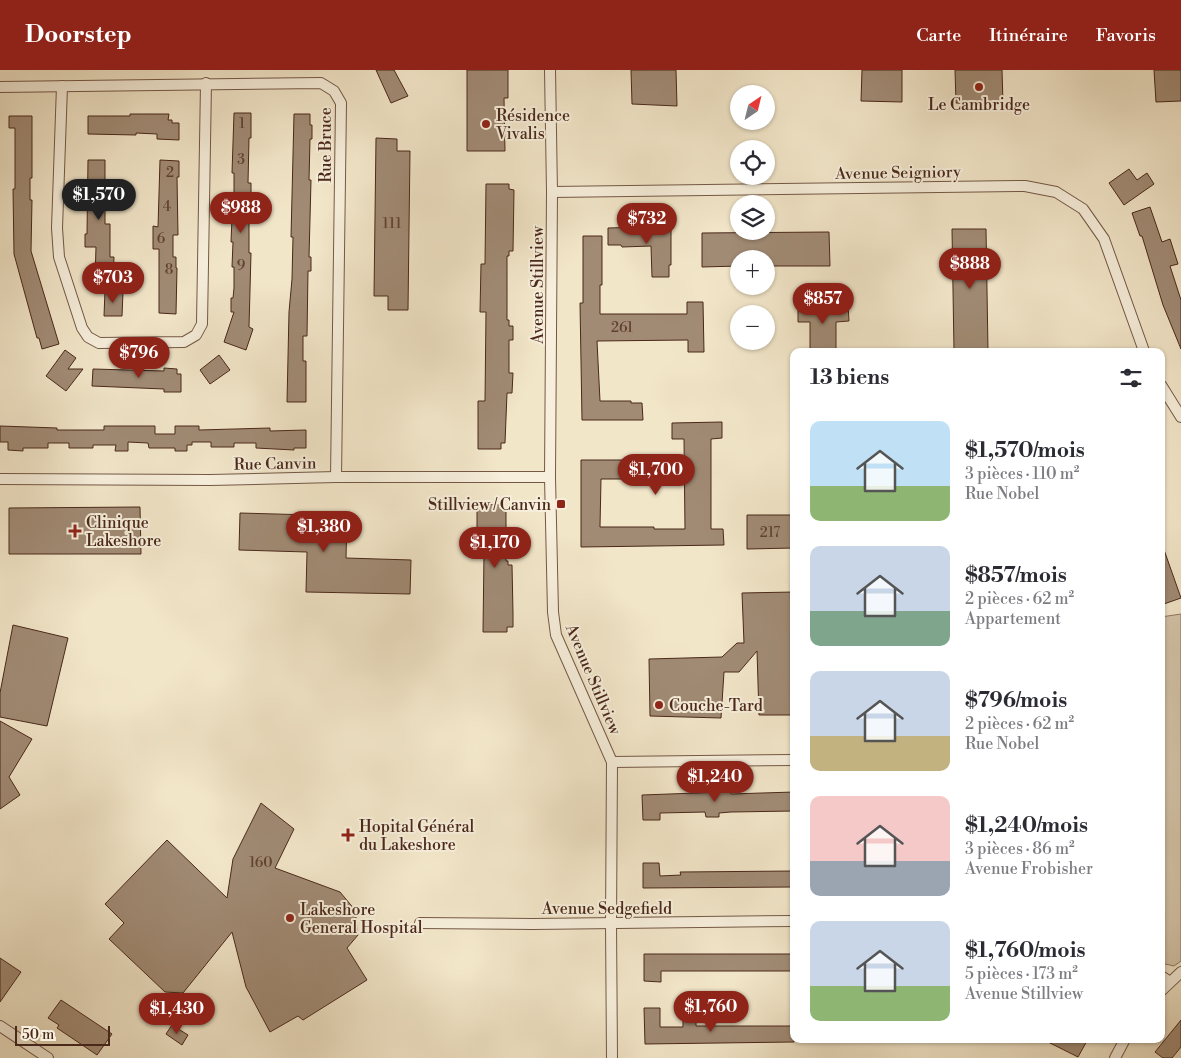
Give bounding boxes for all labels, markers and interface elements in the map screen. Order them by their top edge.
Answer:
text: Doorstep [25,20,132,50]
text: Carte [916,24,961,47]
text: Itinéraire [989,24,1068,47]
text: Favoris [1096,24,1156,47]
marker: Le Cambridge [973,81,985,93]
north arrow [730,85,775,130]
map controls [730,85,775,350]
place label: Le Cambridge [928,95,1030,115]
place label: Résidence Vivalis [495,106,570,144]
street label: Rue Bruce [316,107,336,183]
house number: 1 [239,115,245,133]
marker: Résidence Vivalis [480,118,492,130]
button: locate [730,140,775,185]
house number: 3 [237,151,245,169]
street label: Avenue Seigniory [834,162,961,184]
house number: 2 [166,164,174,182]
pin: $1,570 [58,178,140,221]
text: $1,570 [73,185,125,205]
pin: $988 [211,191,271,234]
button: layers [730,195,775,240]
house number: 4 [163,198,171,216]
text: $988 [221,198,261,218]
pin: $732 [617,202,677,245]
text: $732 [628,209,666,229]
house number: 111 [383,215,402,233]
street label: Avenue Stillview [528,225,548,345]
house number: 6 [157,230,166,248]
pin: $888 [940,248,1000,290]
button: + [730,250,775,295]
text: $888 [950,254,990,274]
house number: 9 [237,257,245,275]
house number: 8 [165,261,173,279]
pin: $703 [83,262,143,304]
text: $703 [93,268,133,288]
pin: $857 [793,282,853,325]
text: $857 [804,289,842,309]
button: − [730,305,775,350]
house number: 261 [611,319,633,337]
pin: $796 [109,336,169,379]
text: $796 [120,343,158,363]
icon: filters [1117,364,1145,392]
text: 13 biens [810,365,889,391]
text: $1,570/mois [965,438,1085,464]
icon: home [850,441,910,501]
street label: Rue Canvin [233,453,317,475]
pin: $1,700 [615,454,697,496]
text: $1,700 [629,460,683,480]
text: 3 pièces · 110 m² [965,464,1079,484]
text: Rue Nobel [965,484,1039,504]
place label: Stillview / Canvin [428,495,551,515]
marker: Stillview / Canvin [555,498,567,510]
pin: $1,380 [283,510,365,553]
place label: Clinique Lakeshore [86,513,161,551]
text: $1,380 [297,517,351,537]
marker: Clinique Lakeshore [68,524,82,538]
house number: 217 [760,524,780,542]
pin: $1,170 [454,526,536,569]
text: $1,170 [470,533,520,553]
text: $857/mois [965,563,1067,589]
icon: home [850,566,910,626]
text: 2 pièces · 62 m² [965,589,1074,609]
text: Appartement [965,609,1061,629]
street label: Avenue Stillview [560,620,626,739]
text: $796/mois [965,688,1067,714]
icon: home [850,691,910,751]
place label: Couche-Tard [669,696,763,716]
marker: Couche-Tard [653,699,665,711]
text: 2 pièces · 62 m² [965,714,1074,734]
text: Rue Nobel [965,734,1039,754]
pin: $1,240 [674,760,756,803]
text: $1,240 [688,767,742,787]
text: $1,240/mois [965,813,1088,839]
icon: home [850,816,910,876]
place label: Hopital Général du Lakeshore [359,817,475,855]
marker: Hopital Général du Lakeshore [341,828,355,842]
text: 3 pièces · 86 m² [965,839,1075,859]
house number: 160 [249,854,273,872]
text: Avenue Frobisher [965,859,1093,879]
street label: Avenue Sedgefield [541,899,672,919]
place label: Lakeshore General Hospital [300,900,423,938]
marker: Lakeshore General Hospital [284,912,296,924]
text: $1,760/mois [965,938,1085,964]
icon: home [850,941,910,1001]
text: 5 pièces · 173 m² [965,964,1078,984]
text: Avenue Stillview [965,984,1083,1004]
pin: $1,760 [670,990,752,1033]
pin: $1,430 [136,992,218,1035]
text: $1,760 [685,997,737,1017]
text: $1,430 [150,999,204,1019]
scale bar [15,1023,110,1046]
text: 50 m [22,1026,54,1044]

